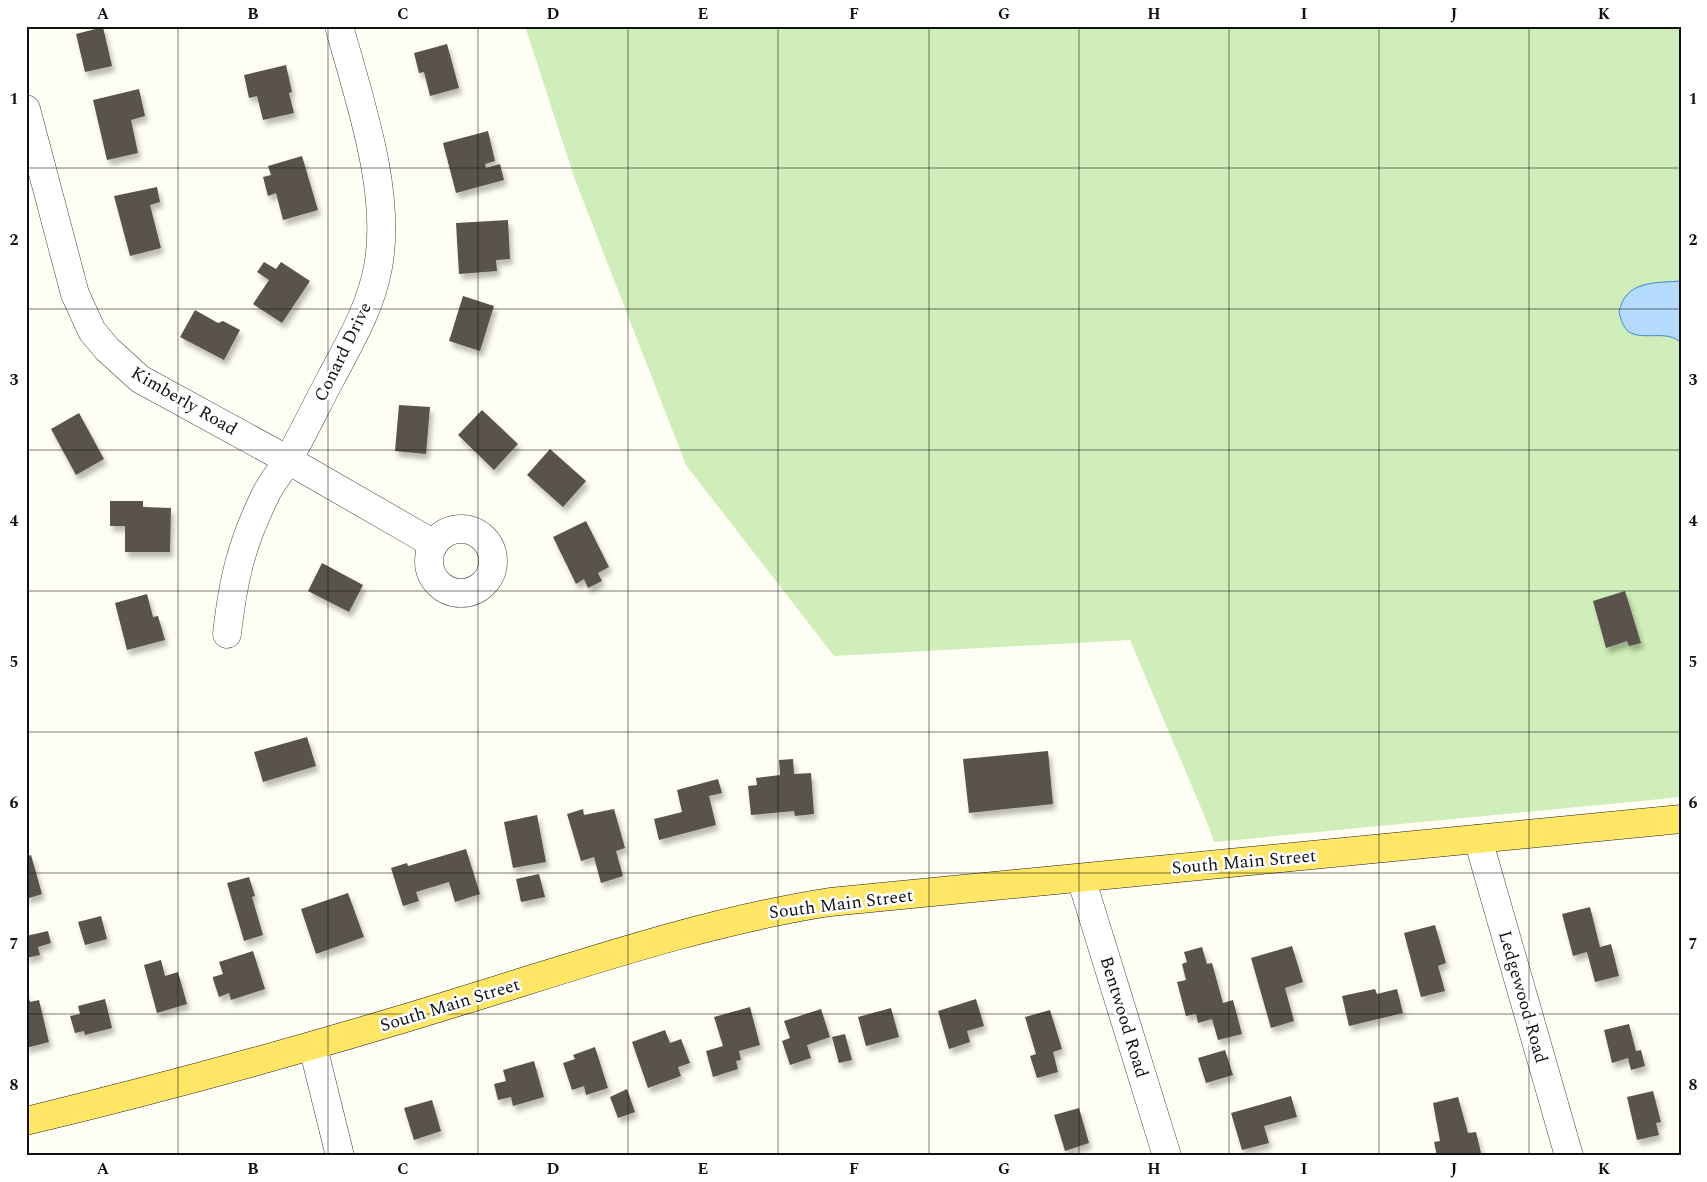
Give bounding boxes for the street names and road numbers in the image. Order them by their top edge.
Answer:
street label: Conard Drive [307,298,379,406]
street label: Kimberly Road [126,360,242,442]
street label: South Main Street [1171,842,1317,882]
street label: South Main Street [767,882,915,926]
street label: Ledgewood Road [1491,928,1555,1066]
street label: Bentwood Road [1093,953,1155,1081]
street label: South Main Street [377,971,523,1039]

